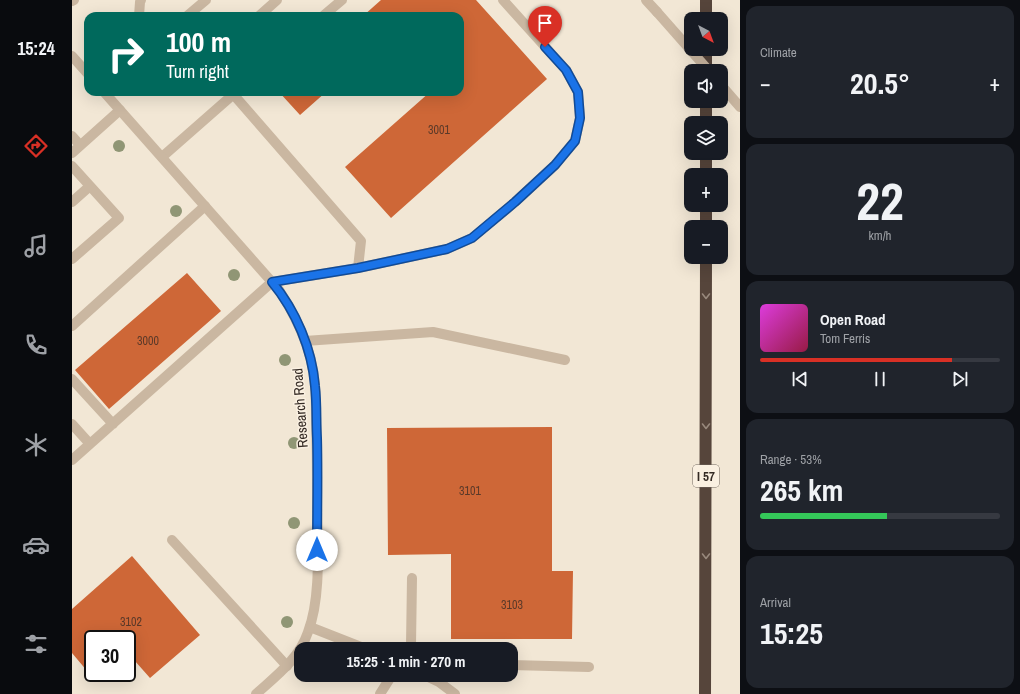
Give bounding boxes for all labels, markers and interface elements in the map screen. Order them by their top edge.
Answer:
pin [528,6,562,47]
icon: arrive [534,12,556,34]
north arrow [684,12,728,56]
map controls [684,12,728,264]
text: 100 m [166,23,231,61]
icon: right [100,28,152,80]
text: 15:24 [17,36,55,61]
text: Climate [760,44,797,61]
text: Turn right [166,59,229,84]
text: 20.5° [850,63,910,103]
button: sound [684,64,728,108]
text: − [760,68,771,98]
text: + [989,68,1000,98]
button: layers [684,116,728,160]
house number: 3001 [428,122,450,138]
icon: directions [22,132,50,160]
text: 22 [856,166,904,236]
button: + [684,168,728,212]
button: − [684,220,728,264]
text: km/h [868,227,892,244]
icon: music [22,232,50,260]
one-way arrow [702,293,710,299]
text: Open Road [820,309,886,330]
text: Tom Ferris [820,330,870,347]
icon: phone [22,331,50,359]
house number: 3000 [137,333,159,349]
street label: Research Road [288,368,312,448]
icon: previous [789,368,811,390]
icon: pause [869,368,891,390]
icon: next [949,368,971,390]
one-way arrow [702,423,710,429]
icon: climate [22,431,50,459]
text: Range · 53% [760,451,822,468]
road number: I 57 [693,465,719,487]
text: 265 km [760,470,843,510]
house number: 3101 [459,483,481,499]
position arrow [296,529,338,571]
icon: car [22,531,50,559]
one-way arrow [702,553,710,559]
text: Arrival [760,594,791,611]
house number: 3103 [501,597,523,613]
text: 15:25 [760,613,823,653]
house number: 3102 [120,614,142,630]
icon: filters [22,630,50,658]
speed limit sign: 30 [84,630,136,682]
text: 15:25 · 1 min · 270 m [347,651,465,672]

